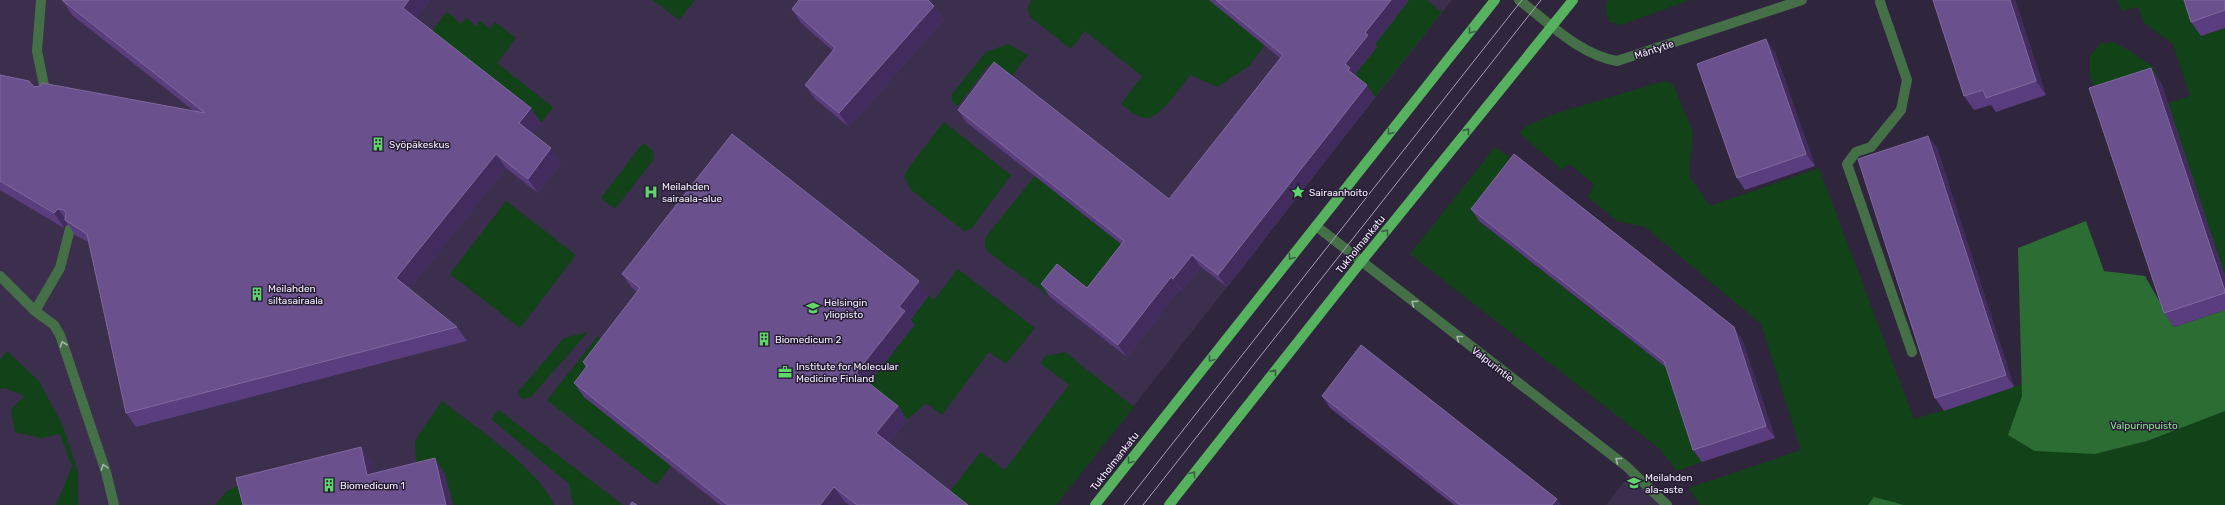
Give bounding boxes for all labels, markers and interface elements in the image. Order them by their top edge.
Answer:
one-way arrow [1469,26,1476,33]
street label: Mäntytie [1633,38,1676,62]
one-way arrow [1388,128,1395,135]
one-way arrow [1463,128,1470,135]
building icon: Syöpäkeskus [370,136,386,152]
place label: Syöpäkeskus [389,139,450,151]
place label: Meilahden sairaala-alue [662,181,722,205]
hospital icon: Meilahden sairaala-alue [643,184,659,200]
place icon: Sairaanhoito [1290,184,1306,200]
place label: Sairaanhoito [1309,187,1368,199]
street label: Tukholmankatu [1334,213,1388,276]
one-way arrow [1381,229,1388,236]
one-way arrow [1289,252,1296,259]
place label: Meilahden siltasairaala [268,283,323,307]
building icon: Meilahden siltasairaala [249,286,265,302]
place label: Helsingin yliopisto [824,297,867,321]
school or university icon: Helsingin yliopisto [805,300,821,316]
one-way arrow [1411,301,1418,308]
building icon: Biomedicum 2 [756,331,772,347]
place label: Biomedicum 2 [775,334,842,346]
one-way arrow [1457,336,1464,343]
one-way arrow [59,341,68,348]
street label: Valpurintie [1469,345,1516,385]
one-way arrow [1208,354,1215,361]
place label: Institute for Molecular Medicine Finland [796,361,899,385]
office icon: Institute for Molecular Medicine Finland [777,364,793,380]
one-way arrow [1269,370,1276,377]
park label: Valpurinpuisto [2110,420,2178,432]
street label: Tukholmankatu [1088,430,1141,493]
one-way arrow [1128,456,1135,463]
one-way arrow [1615,458,1622,465]
one-way arrow [100,464,109,471]
one-way arrow [1188,472,1195,479]
place label: Meilahden ala-aste [1645,472,1693,496]
school or university icon: Meilahden ala-aste [1626,475,1642,491]
building icon: Biomedicum 1 [321,477,337,493]
place label: Biomedicum 1 [340,480,405,492]

